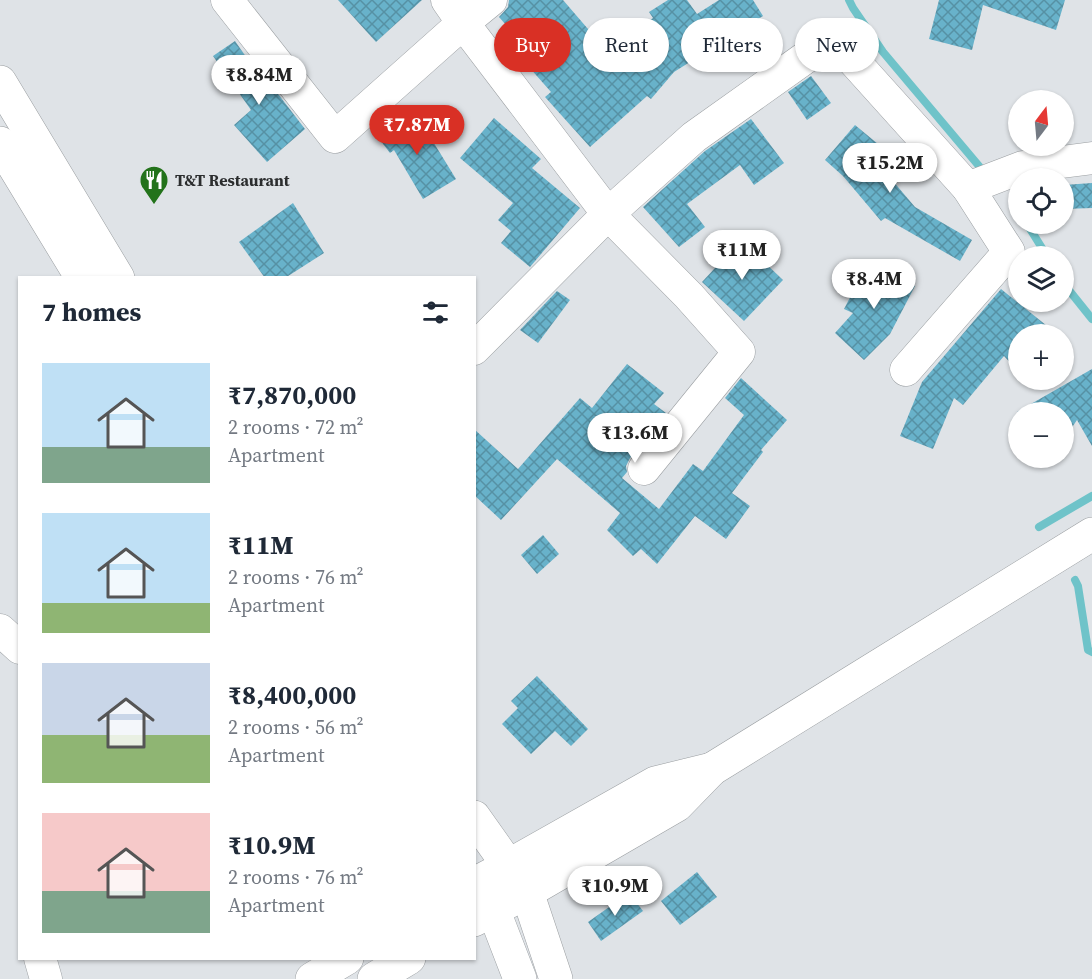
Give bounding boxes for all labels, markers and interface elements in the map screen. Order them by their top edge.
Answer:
chip: Buy [494,18,571,72]
chip: Rent [583,18,669,72]
chip: Filters [681,18,783,72]
chip: New [795,18,879,72]
pin: ₹8.84M [210,55,308,106]
text: ₹8.84M [225,60,293,88]
north arrow [1008,90,1074,156]
map controls [1008,90,1074,468]
pin: ₹7.87M [368,105,466,156]
text: ₹7.87M [383,110,451,138]
pin: ₹15.2M [841,143,939,194]
text: ₹15.2M [856,148,924,176]
restaurant icon: T&T Restaurant [138,164,170,206]
button: locate [1008,168,1074,234]
place label: T&T Restaurant [175,169,290,191]
pin: ₹11M [706,230,778,281]
text: ₹11M [717,235,767,263]
button: layers [1008,246,1074,312]
pin: ₹8.4M [832,259,916,310]
text: ₹8.4M [846,264,902,292]
text: 7 homes [42,294,141,330]
icon: filters [419,296,452,329]
button: + [1008,324,1074,390]
text: ₹7,870,000 [228,377,356,413]
icon: home [90,387,162,459]
button: − [1008,402,1074,468]
text: 2 rooms · 72 m² [228,413,364,441]
pin: ₹13.6M [586,413,684,464]
text: ₹13.6M [601,418,669,446]
text: Apartment [228,441,325,469]
text: ₹11M [228,527,294,563]
icon: home [90,537,162,609]
text: 2 rooms · 76 m² [228,563,364,591]
text: Apartment [228,591,325,619]
text: ₹8,400,000 [228,677,356,713]
icon: home [90,687,162,759]
text: 2 rooms · 56 m² [228,713,364,741]
text: Apartment [228,741,325,769]
text: ₹10.9M [228,827,315,863]
icon: home [90,837,162,909]
text: 2 rooms · 76 m² [228,863,364,891]
pin: ₹10.9M [566,866,664,917]
text: ₹10.9M [581,871,649,899]
text: Apartment [228,891,325,919]

